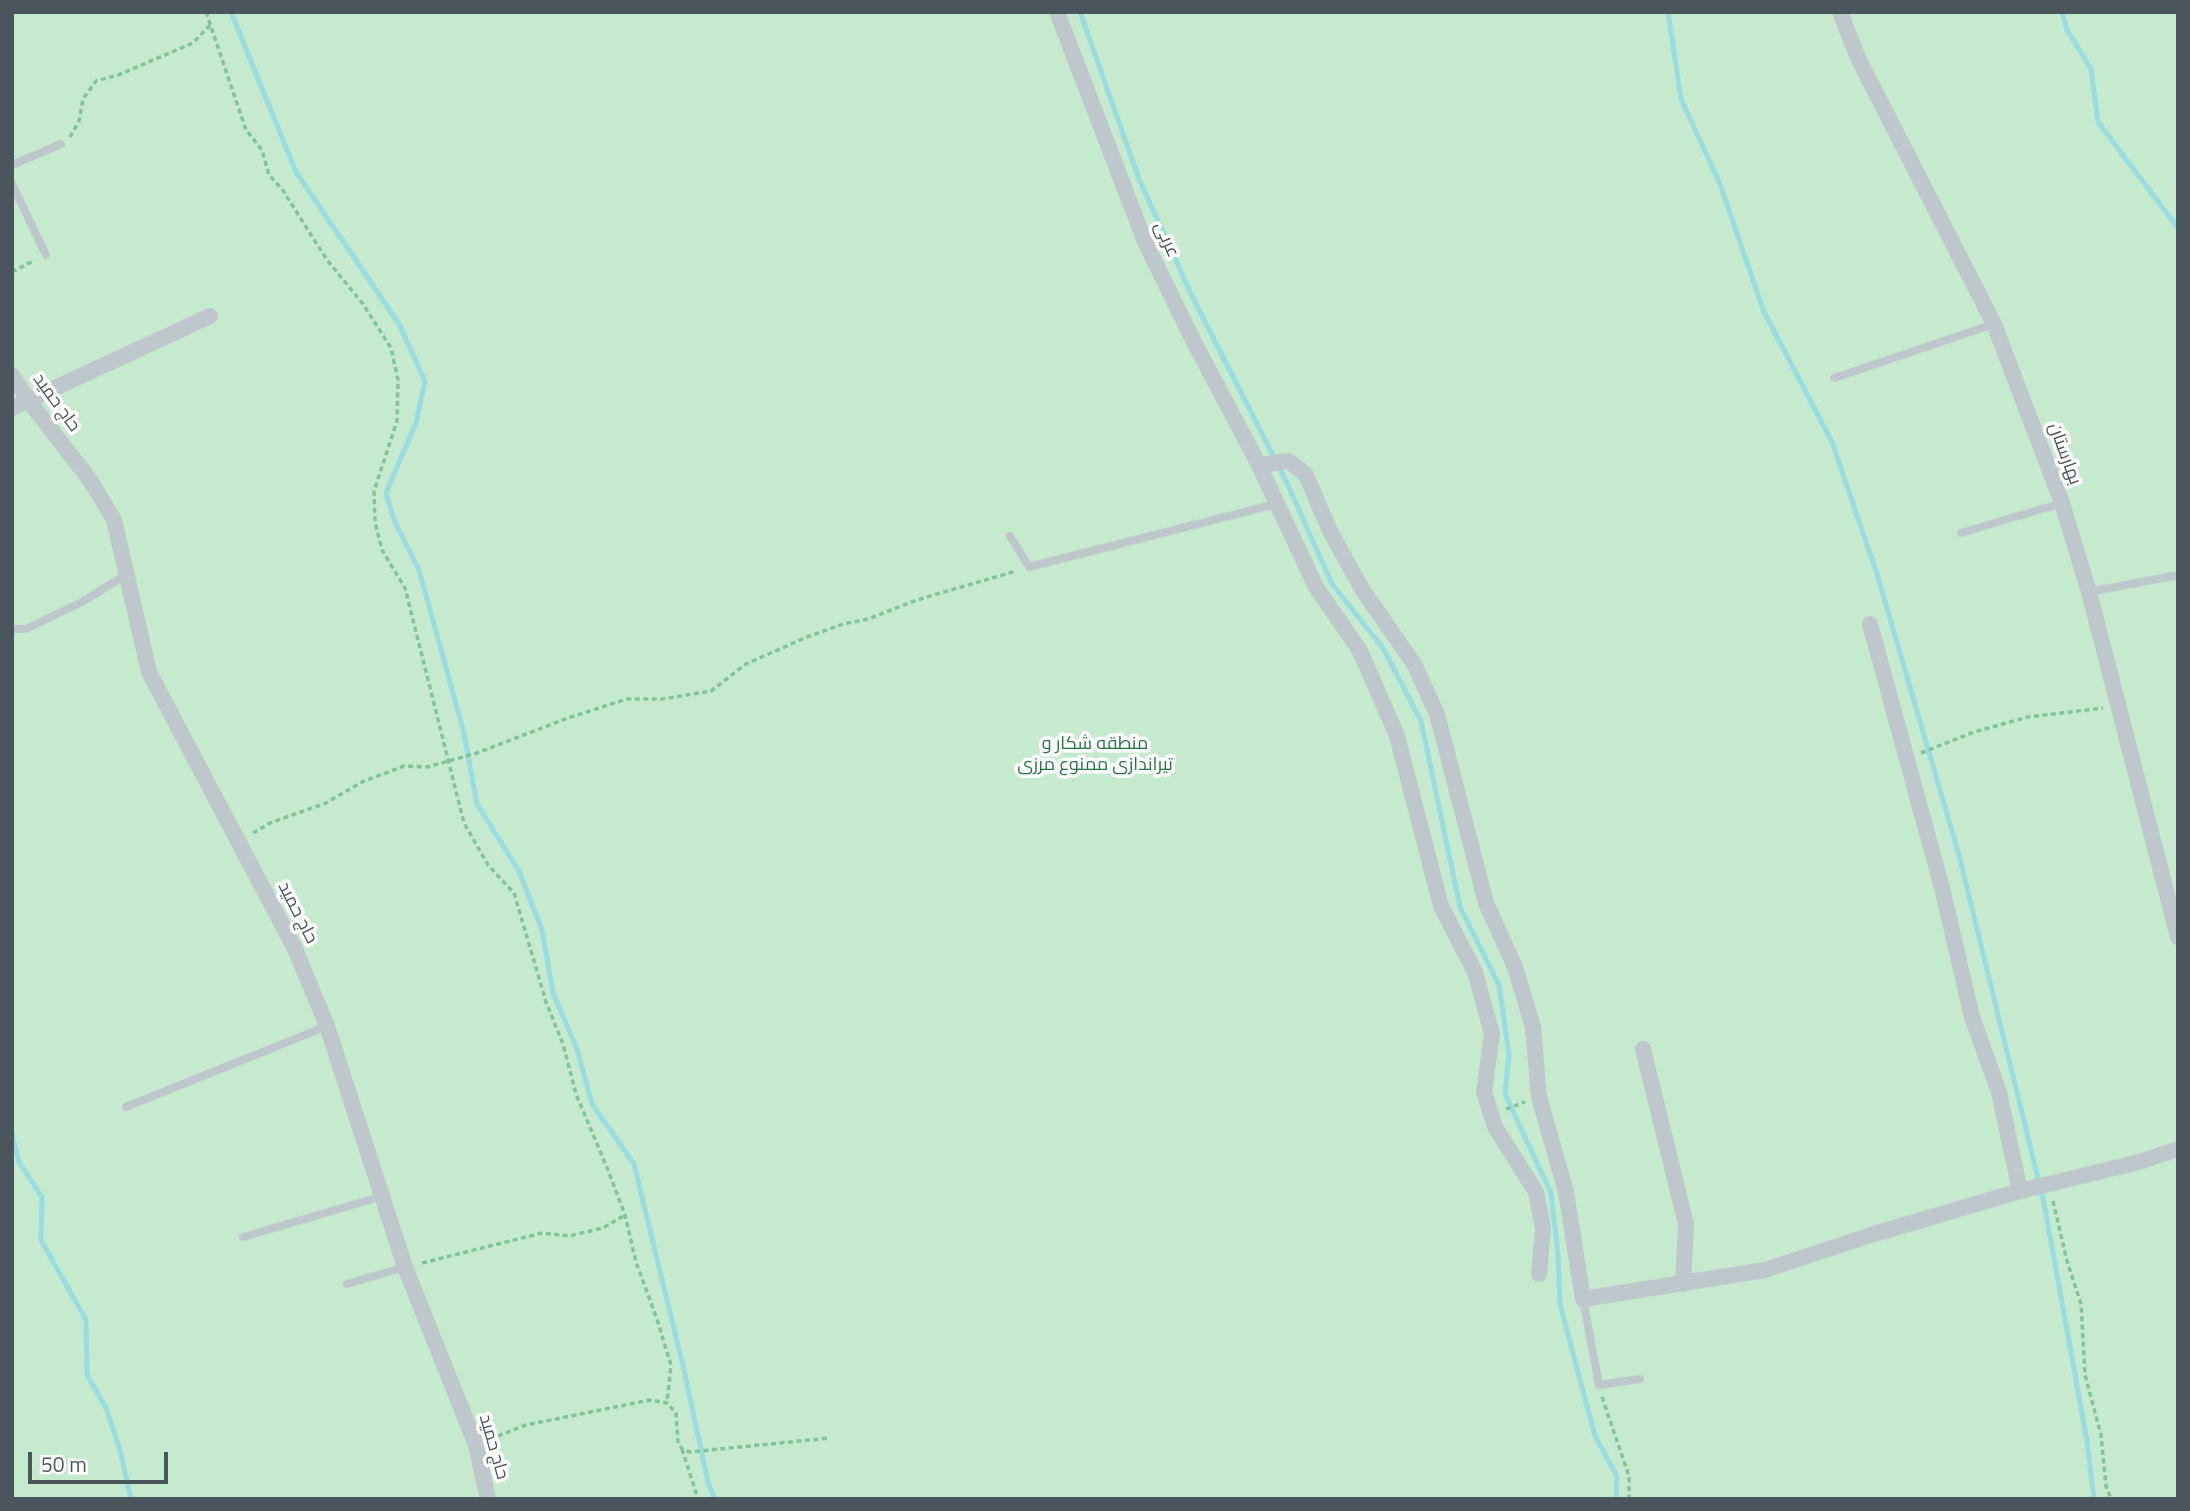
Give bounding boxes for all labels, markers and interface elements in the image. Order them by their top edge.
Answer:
street label: عربی [1149,219,1183,261]
street label: حاج حمید [28,370,84,436]
street label: بهارستان [2043,420,2085,488]
park label: منطقه شکار و تیراندازی ممنوع مرزی [1017,734,1173,776]
street label: حاج حمید [272,878,322,948]
street label: حاج حمید [473,1412,513,1482]
scale bar [32,1438,172,1482]
text: 50 m [41,1448,87,1480]

